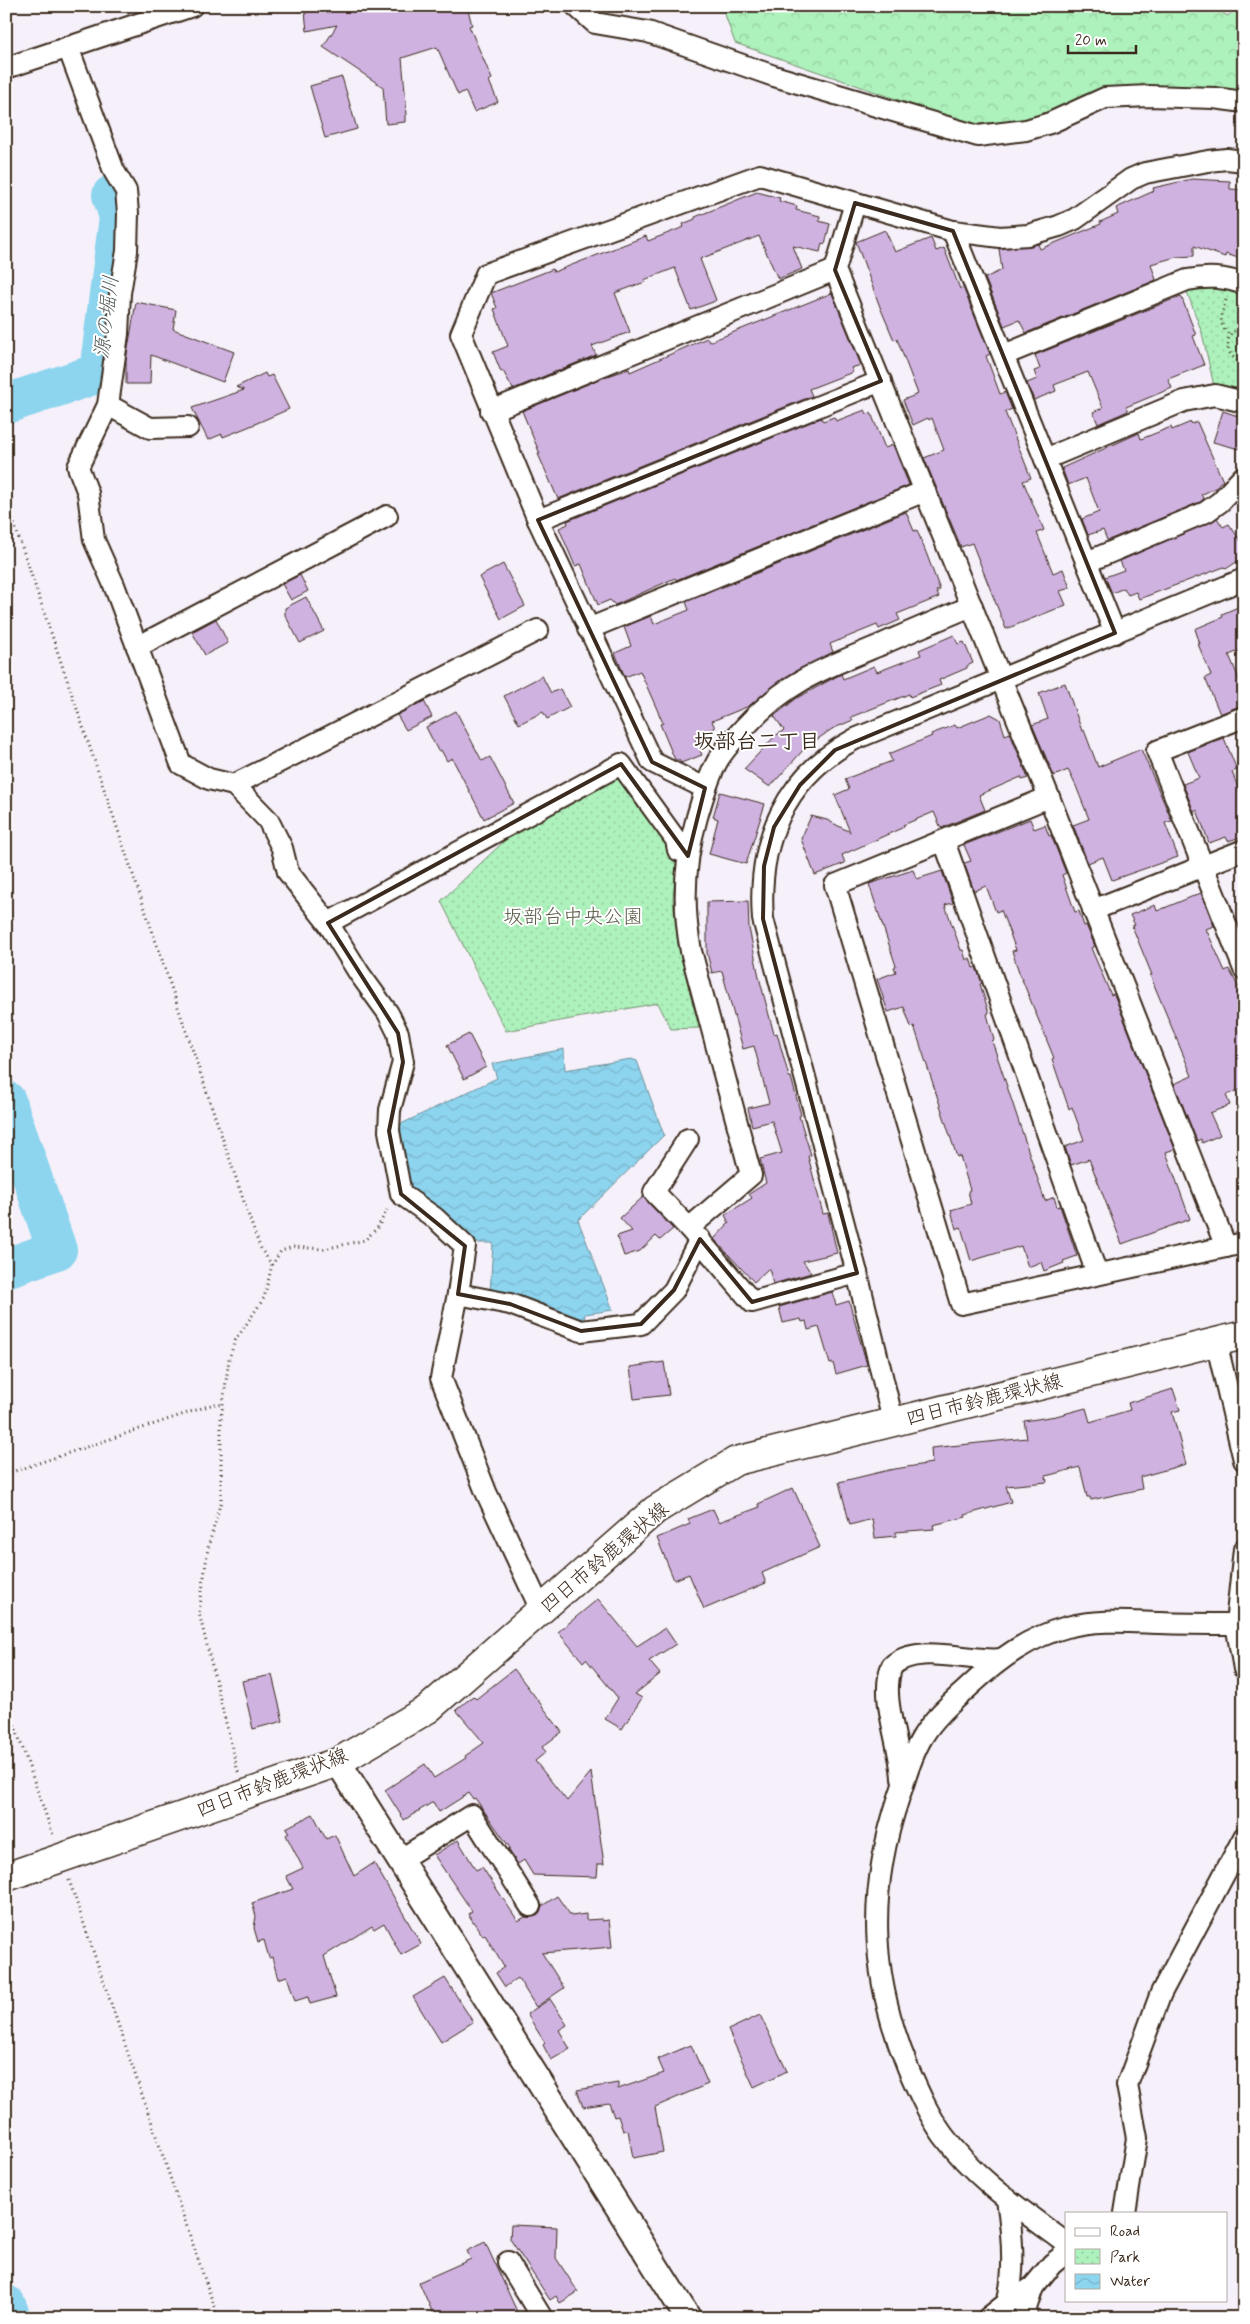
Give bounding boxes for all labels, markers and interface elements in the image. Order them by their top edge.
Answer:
scale bar [1068,22,1135,54]
text: 20 m [1075,31,1107,51]
water label: 源の堀川 [88,274,126,361]
district label: 坂部台二丁目 [694,728,820,756]
park label: 坂部台中央公園 [503,904,643,931]
street label: 四日市鈴鹿環状線 [903,1368,1065,1433]
street label: 四日市鈴鹿環状線 [535,1496,675,1620]
street label: 四日市鈴鹿環状線 [193,1742,352,1825]
legend [1065,2212,1228,2302]
text: Road [1110,2222,1140,2242]
text: Park [1110,2248,1140,2268]
text: Water [1110,2272,1150,2292]

